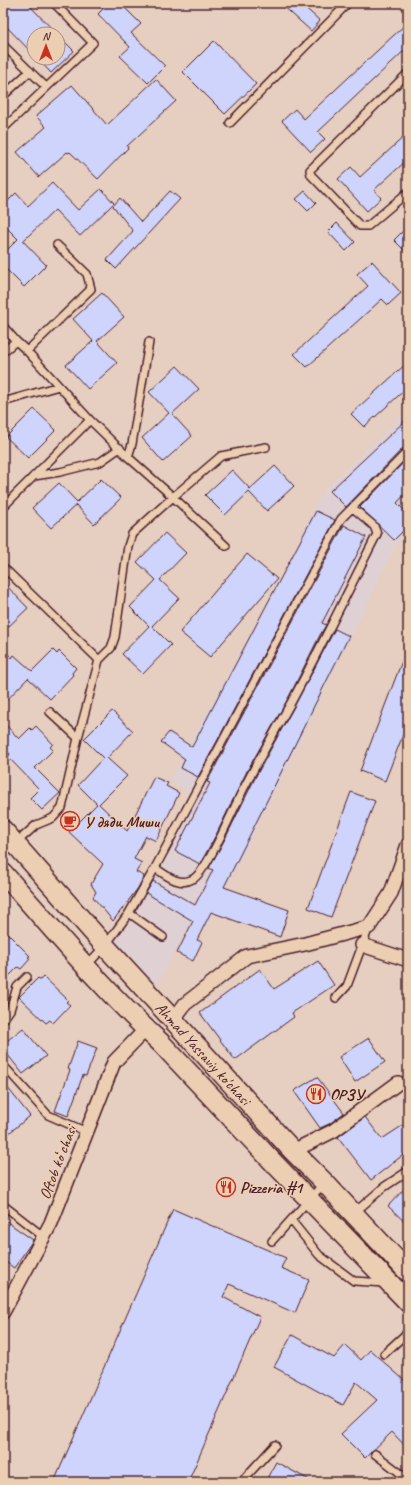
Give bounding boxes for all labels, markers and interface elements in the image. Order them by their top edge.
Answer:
north arrow [26,26,66,66]
text: N [43,29,52,43]
cafe icon: У дяди Миши [59,810,81,832]
place label: У дяди Миши [84,812,160,832]
street label: Ahmad Yassaviy ko'chasi [150,998,256,1111]
restaurant icon: ОРЗУ [305,1083,327,1105]
place label: ОРЗУ [330,1085,366,1105]
street label: Oftob koʻchasi [35,1121,82,1202]
restaurant icon: Pizzeria #1 [215,1176,237,1198]
place label: Pizzeria #1 [240,1178,304,1198]

